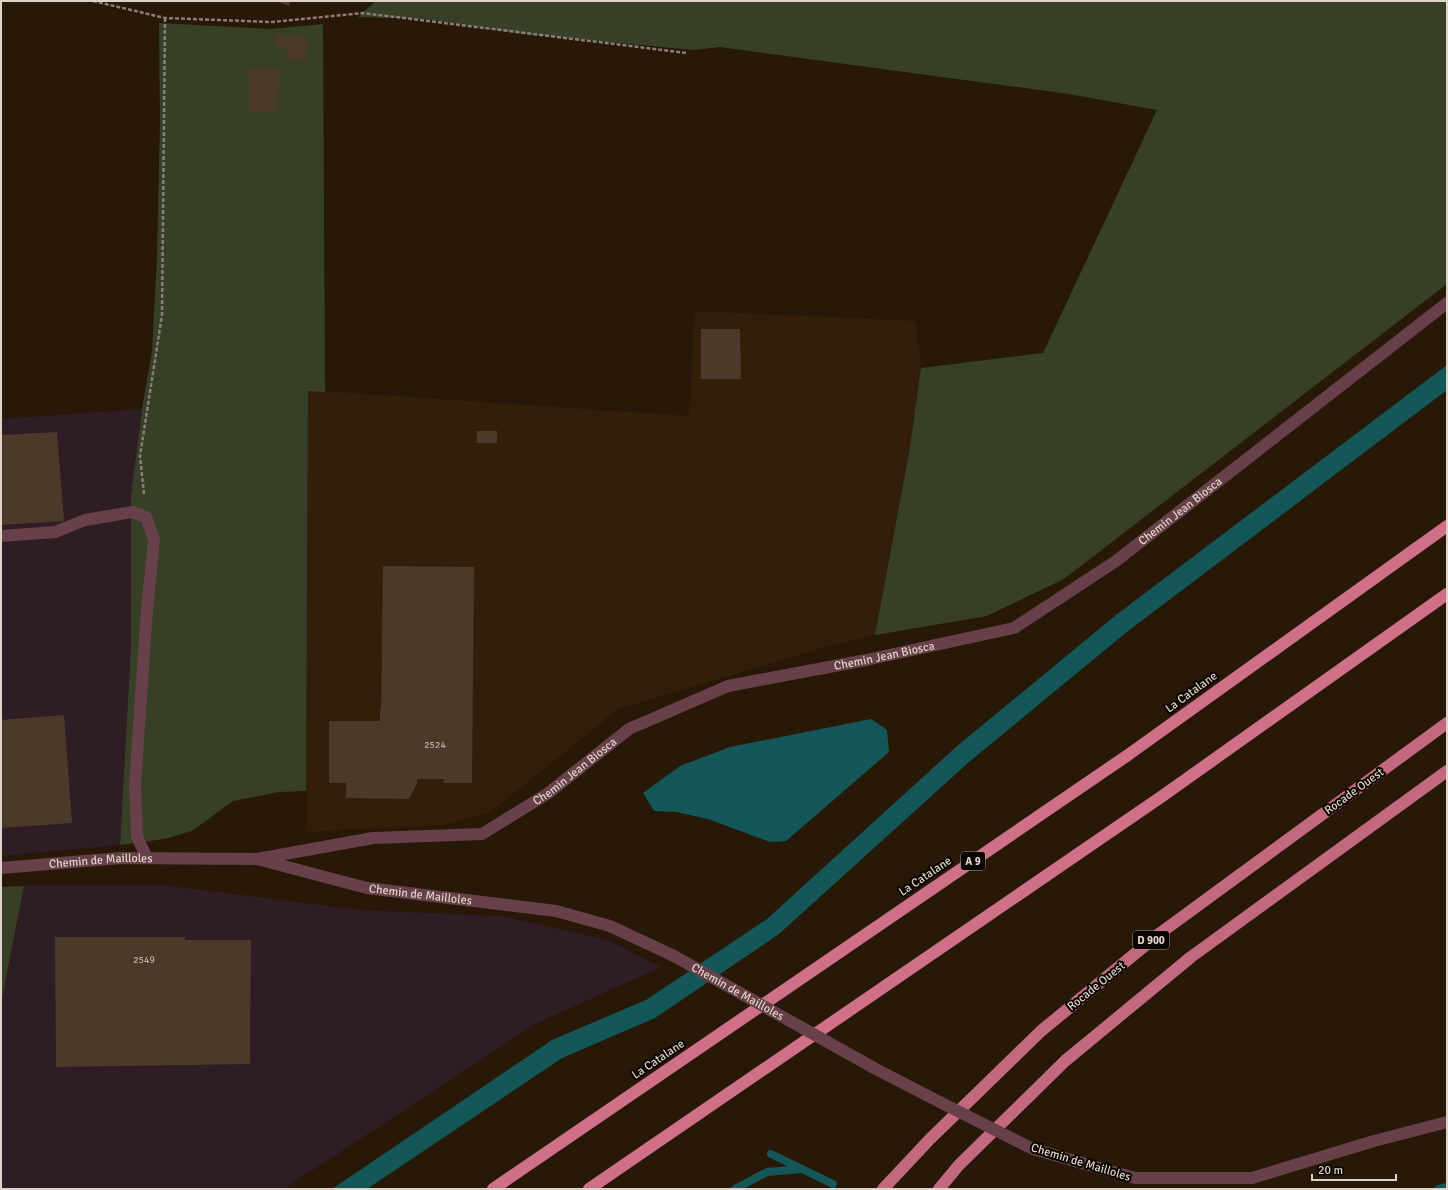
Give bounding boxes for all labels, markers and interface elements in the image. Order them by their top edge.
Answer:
street label: Chemin Jean Biosca [1135,474,1225,549]
street label: Chemin Jean Biosca [833,638,936,674]
street label: La Catalane [1162,669,1220,716]
street label: Chemin Jean Biosca [530,735,620,809]
house number: 2524 [424,739,446,751]
street label: Rocade Ouest [1322,765,1387,818]
street label: Chemin de Mailloles [48,851,152,872]
road number: A 9 [961,852,985,870]
street label: La Catalane [896,853,955,900]
street label: Chemin de Mailloles [368,881,473,909]
road number: D 900 [1133,931,1169,949]
house number: 2549 [133,954,155,966]
street label: Rocade Ouest [1064,959,1128,1014]
street label: Chemin de Mailloles [689,960,786,1024]
street label: La Catalane [629,1036,688,1083]
street label: Chemin de Mailloles [1029,1140,1133,1185]
scale bar [1312,1156,1396,1182]
text: 20 m [1318,1163,1343,1178]

